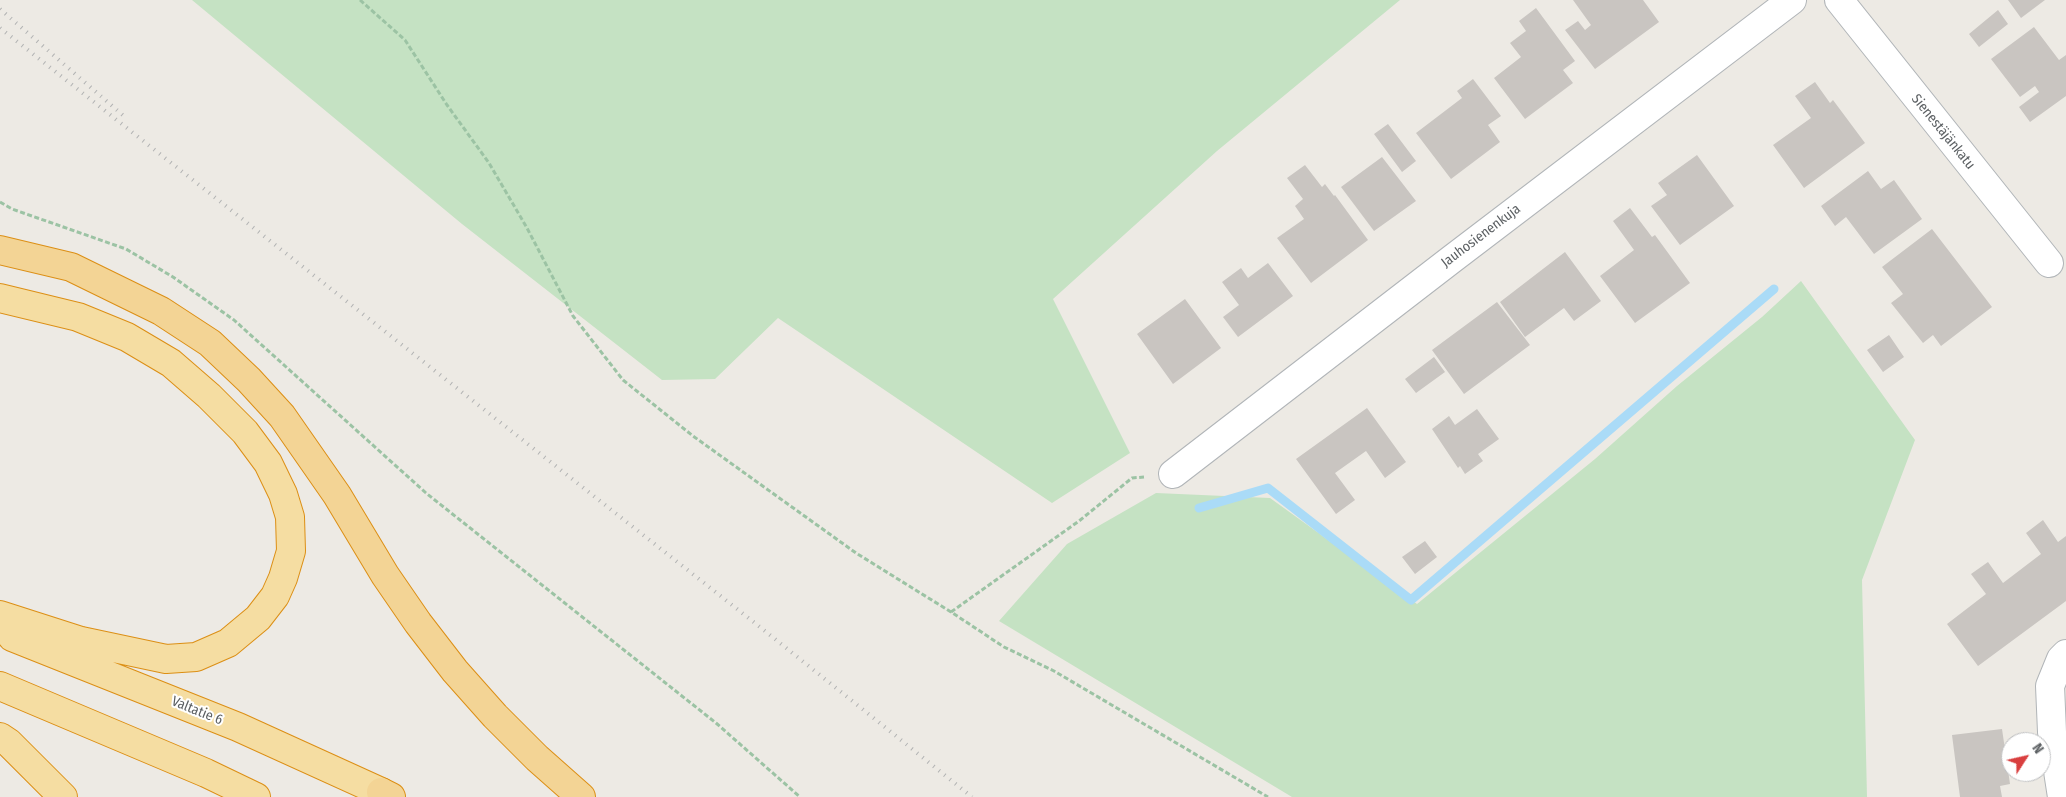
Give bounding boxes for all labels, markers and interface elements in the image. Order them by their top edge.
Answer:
street label: Sienestäjänkatu [1908,91,1978,173]
street label: Jauhosienenkuja [1438,201,1524,271]
street label: Valtatie 6 [169,693,225,729]
north arrow [2001,732,2051,782]
text: N [2029,740,2047,757]

